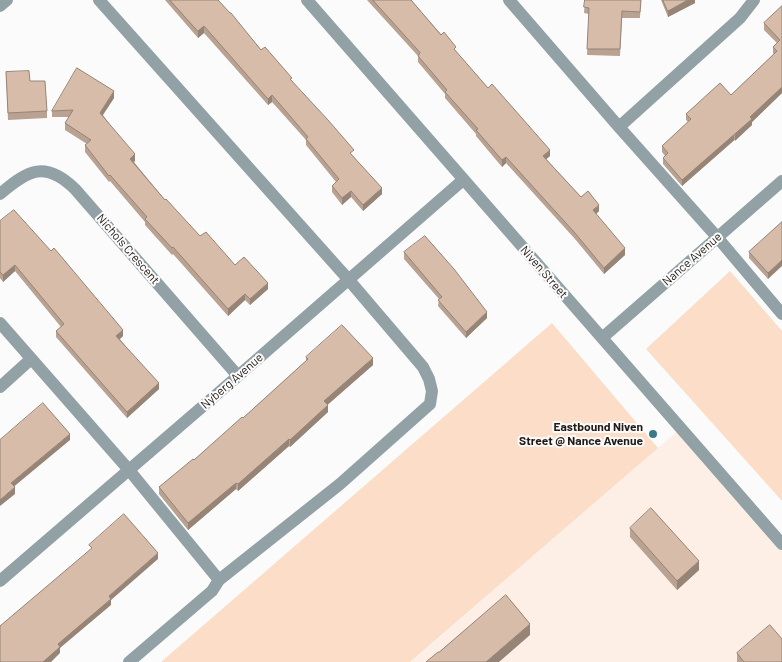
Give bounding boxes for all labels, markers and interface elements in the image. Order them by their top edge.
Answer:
street label: Nichols Crescent [94,211,162,287]
street label: Nance Avenue [659,229,725,289]
street label: Niven Street [517,243,571,301]
street label: Nyberg Avenue [198,350,266,412]
place label: Eastbound Niven Street @ Nance Avenue [519,420,643,448]
marker: Eastbound Niven Street @ Nance Avenue [647,428,659,440]

